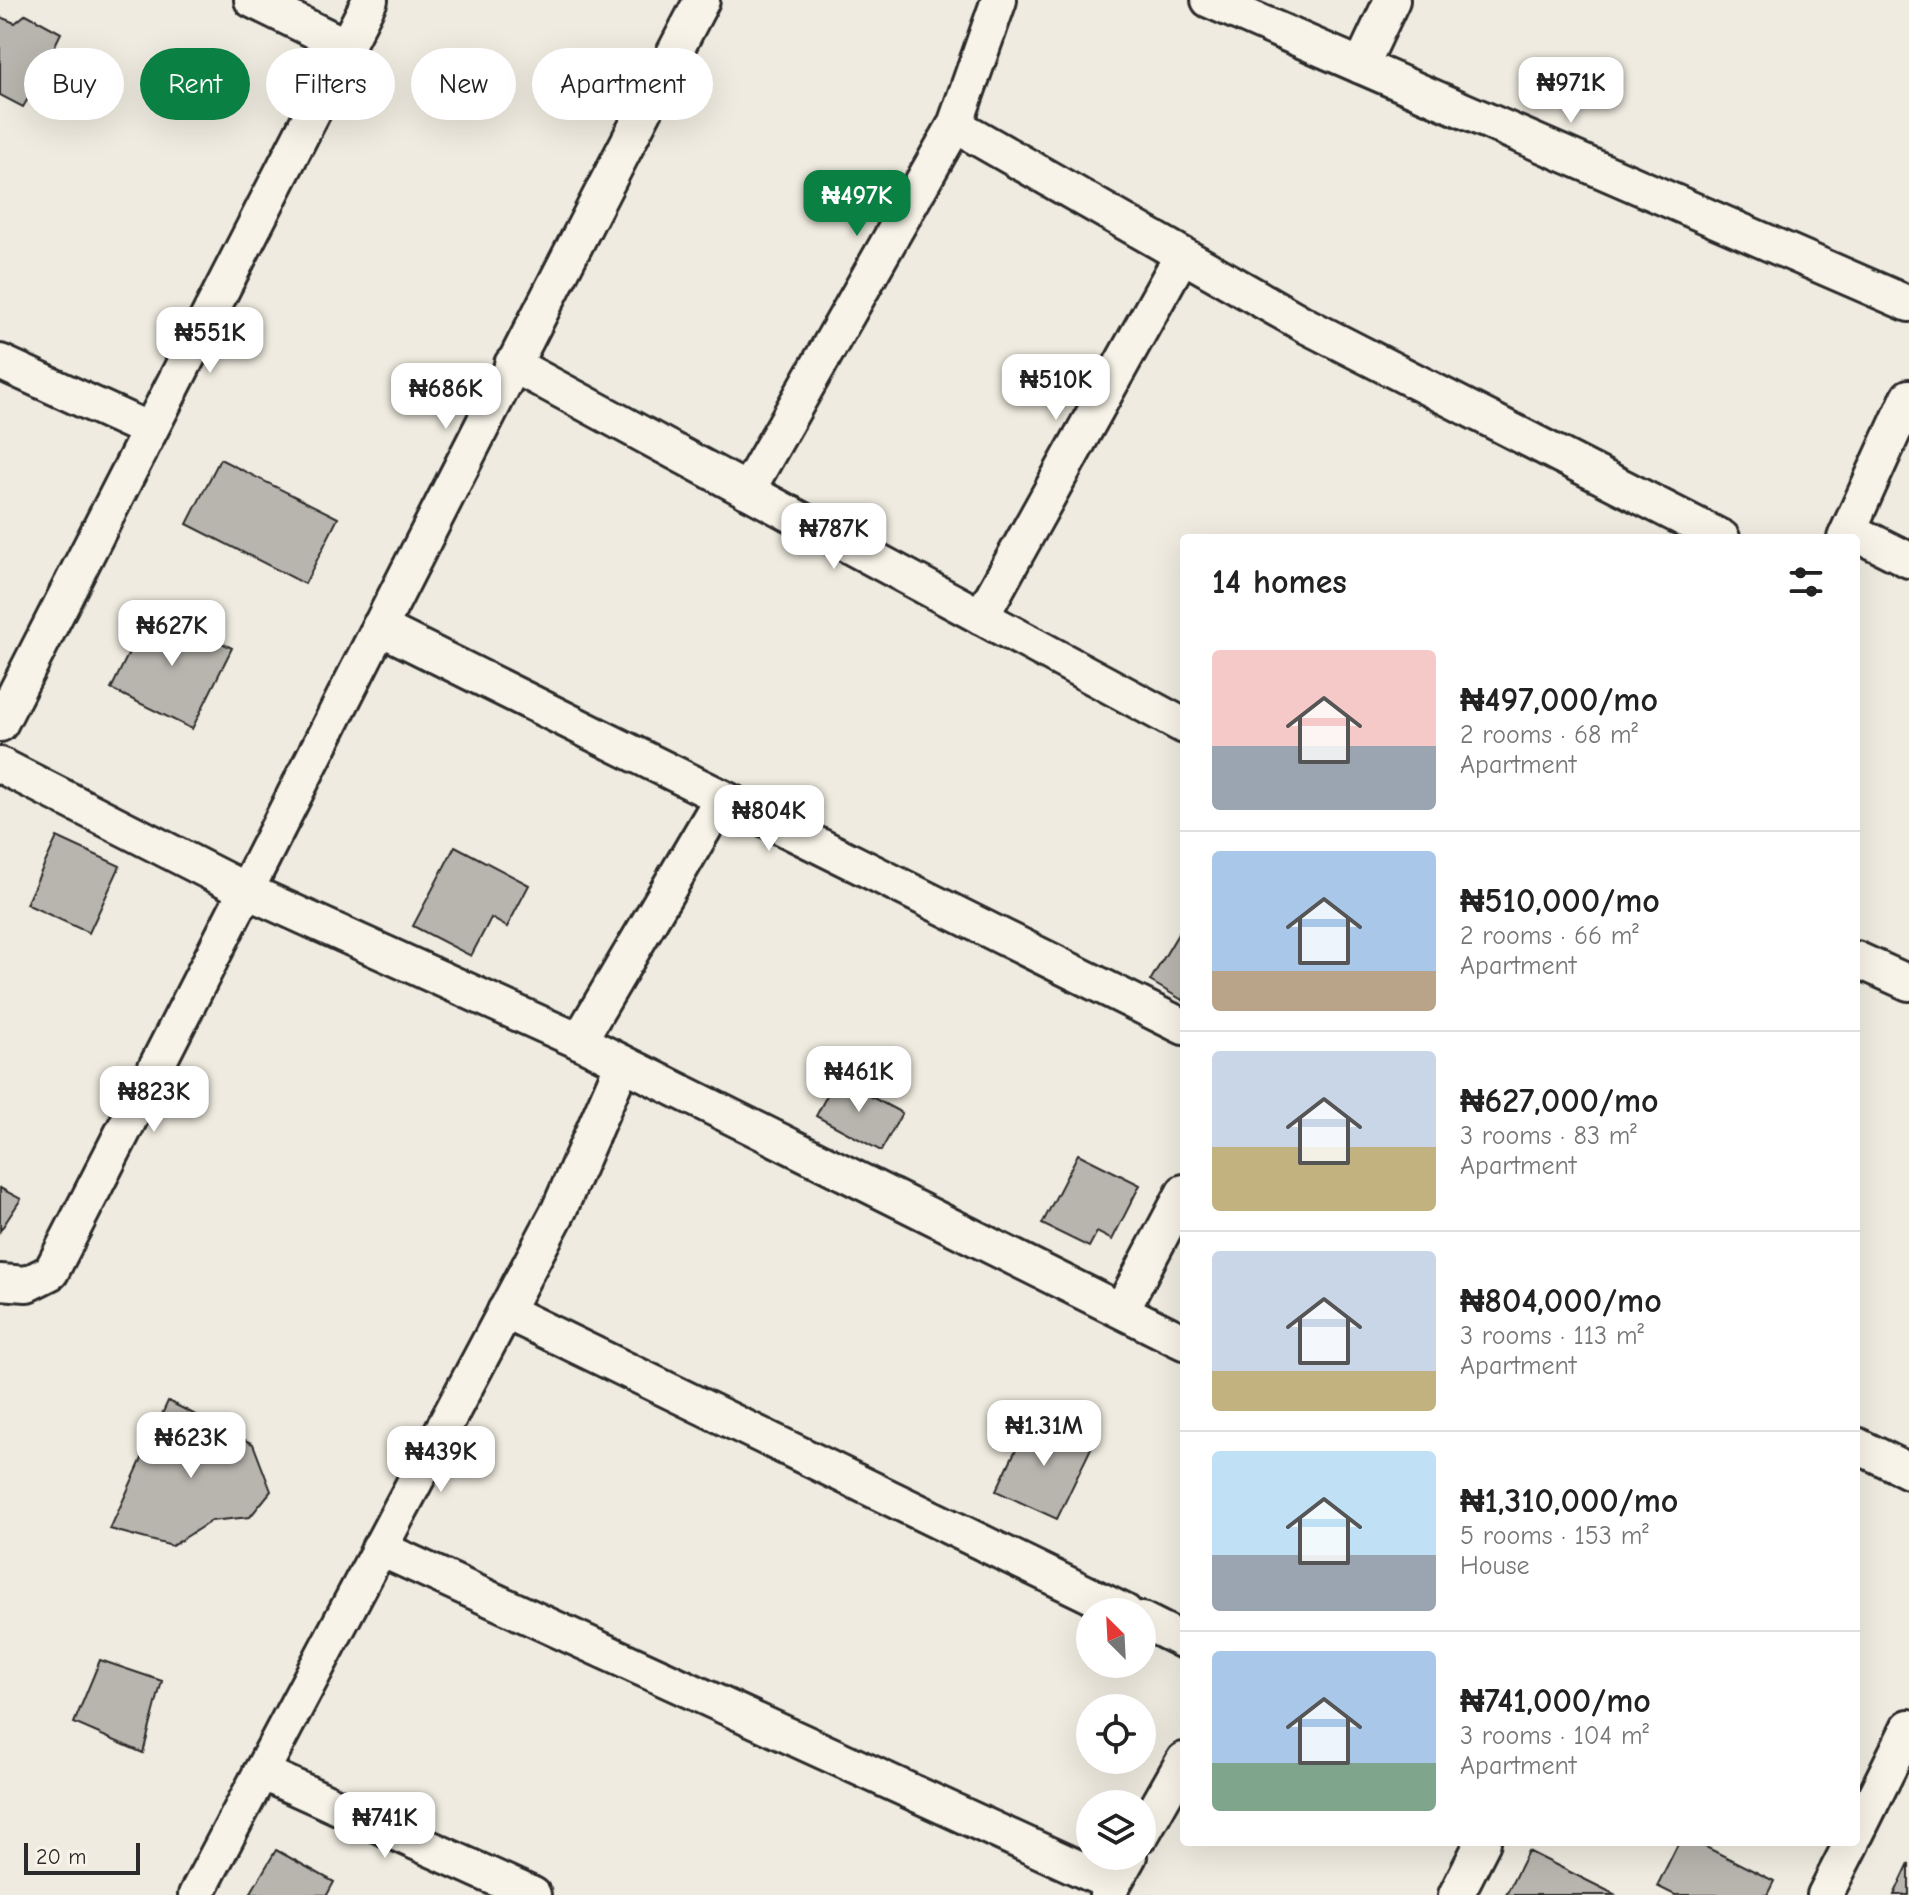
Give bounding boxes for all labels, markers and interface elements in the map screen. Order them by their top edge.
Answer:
chip: Buy [24,48,124,120]
chip: Rent [140,48,250,120]
chip: Filters [266,48,395,120]
chip: New [411,48,516,120]
chip: Apartment [532,48,713,120]
pin: ₦971K [1515,57,1627,125]
text: ₦971K [1537,68,1605,98]
pin: ₦497K [801,170,913,238]
text: ₦497K [822,181,892,211]
pin: ₦551K [154,307,266,375]
text: ₦551K [174,318,246,348]
pin: ₦510K [1000,354,1112,422]
pin: ₦686K [390,363,502,431]
text: ₦510K [1020,365,1092,395]
text: ₦686K [409,374,483,404]
pin: ₦787K [778,503,890,571]
text: ₦787K [799,514,869,544]
icon: filters [1784,560,1828,604]
text: 14 homes [1212,562,1347,602]
pin: ₦627K [116,600,228,668]
text: ₦627K [136,611,208,641]
text: ₦497,000/mo [1460,680,1658,720]
icon: home [1276,682,1372,778]
text: 2 rooms · 68 m² [1460,720,1638,750]
text: Apartment [1460,750,1576,780]
pin: ₦804K [713,785,825,853]
text: ₦804K [732,796,806,826]
text: ₦510,000/mo [1460,881,1660,921]
icon: home [1276,883,1372,979]
text: 2 rooms · 66 m² [1460,921,1639,951]
text: Apartment [1460,951,1576,981]
pin: ₦461K [803,1046,915,1114]
text: ₦461K [824,1057,894,1087]
pin: ₦823K [98,1066,210,1134]
text: ₦823K [118,1077,190,1107]
text: ₦627,000/mo [1460,1081,1659,1121]
icon: home [1276,1083,1372,1179]
text: 3 rooms · 83 m² [1460,1121,1637,1151]
text: Apartment [1460,1151,1576,1181]
text: ₦804,000/mo [1460,1281,1662,1321]
icon: home [1276,1283,1372,1379]
text: 3 rooms · 113 m² [1460,1321,1644,1351]
text: Apartment [1460,1351,1576,1381]
pin: ₦1.31M [979,1400,1109,1468]
text: ₦1.31M [1005,1411,1083,1441]
pin: ₦623K [135,1412,247,1480]
text: ₦623K [155,1423,227,1453]
pin: ₦439K [385,1426,497,1494]
text: ₦439K [405,1437,477,1467]
text: ₦1,310,000/mo [1460,1481,1678,1521]
icon: home [1276,1483,1372,1579]
text: 5 rooms · 153 m² [1460,1521,1649,1551]
text: House [1460,1551,1530,1581]
north arrow [1076,1598,1156,1678]
map controls [1076,1598,1156,1870]
text: ₦741,000/mo [1460,1681,1651,1721]
icon: home [1276,1683,1372,1779]
button: locate [1076,1694,1156,1774]
text: 3 rooms · 104 m² [1460,1721,1649,1751]
text: Apartment [1460,1751,1576,1781]
button: layers [1076,1790,1156,1870]
pin: ₦741K [329,1792,441,1860]
text: ₦741K [352,1803,418,1833]
scale bar [24,1839,140,1875]
text: 20 m [36,1844,86,1870]

